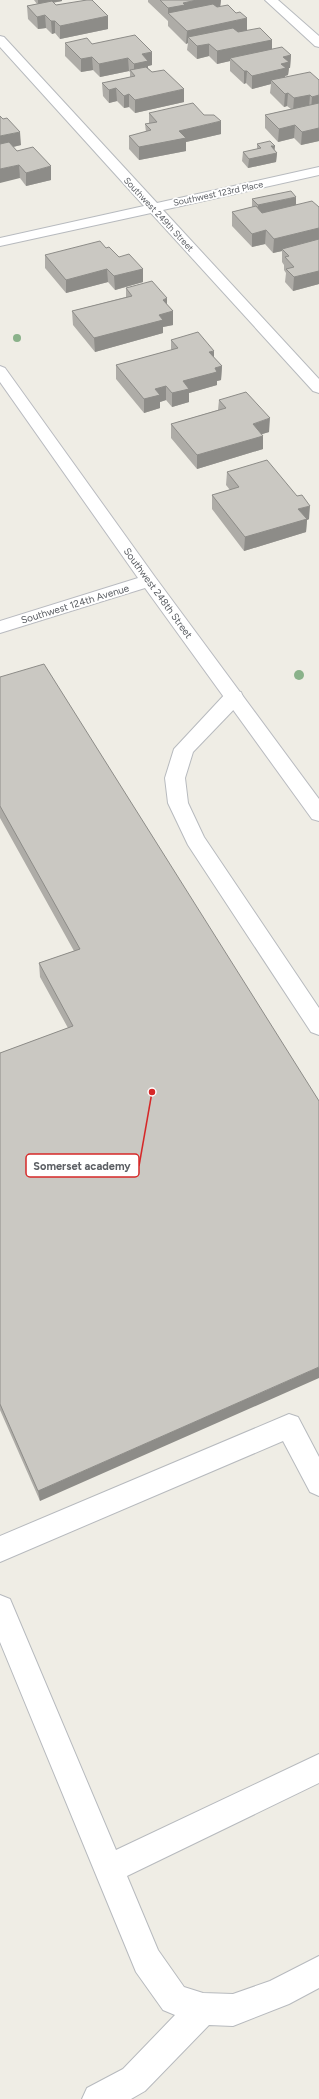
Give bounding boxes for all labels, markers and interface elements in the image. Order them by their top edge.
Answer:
street label: Southwest 249th Street [122,175,197,254]
street label: Southwest 123rd Place [172,178,264,208]
street label: Southwest 248th Street [121,545,195,641]
street label: Southwest 124th Avenue [19,581,131,627]
callout: Somerset academy [26,1154,139,1177]
text: Somerset academy [33,1160,131,1173]

